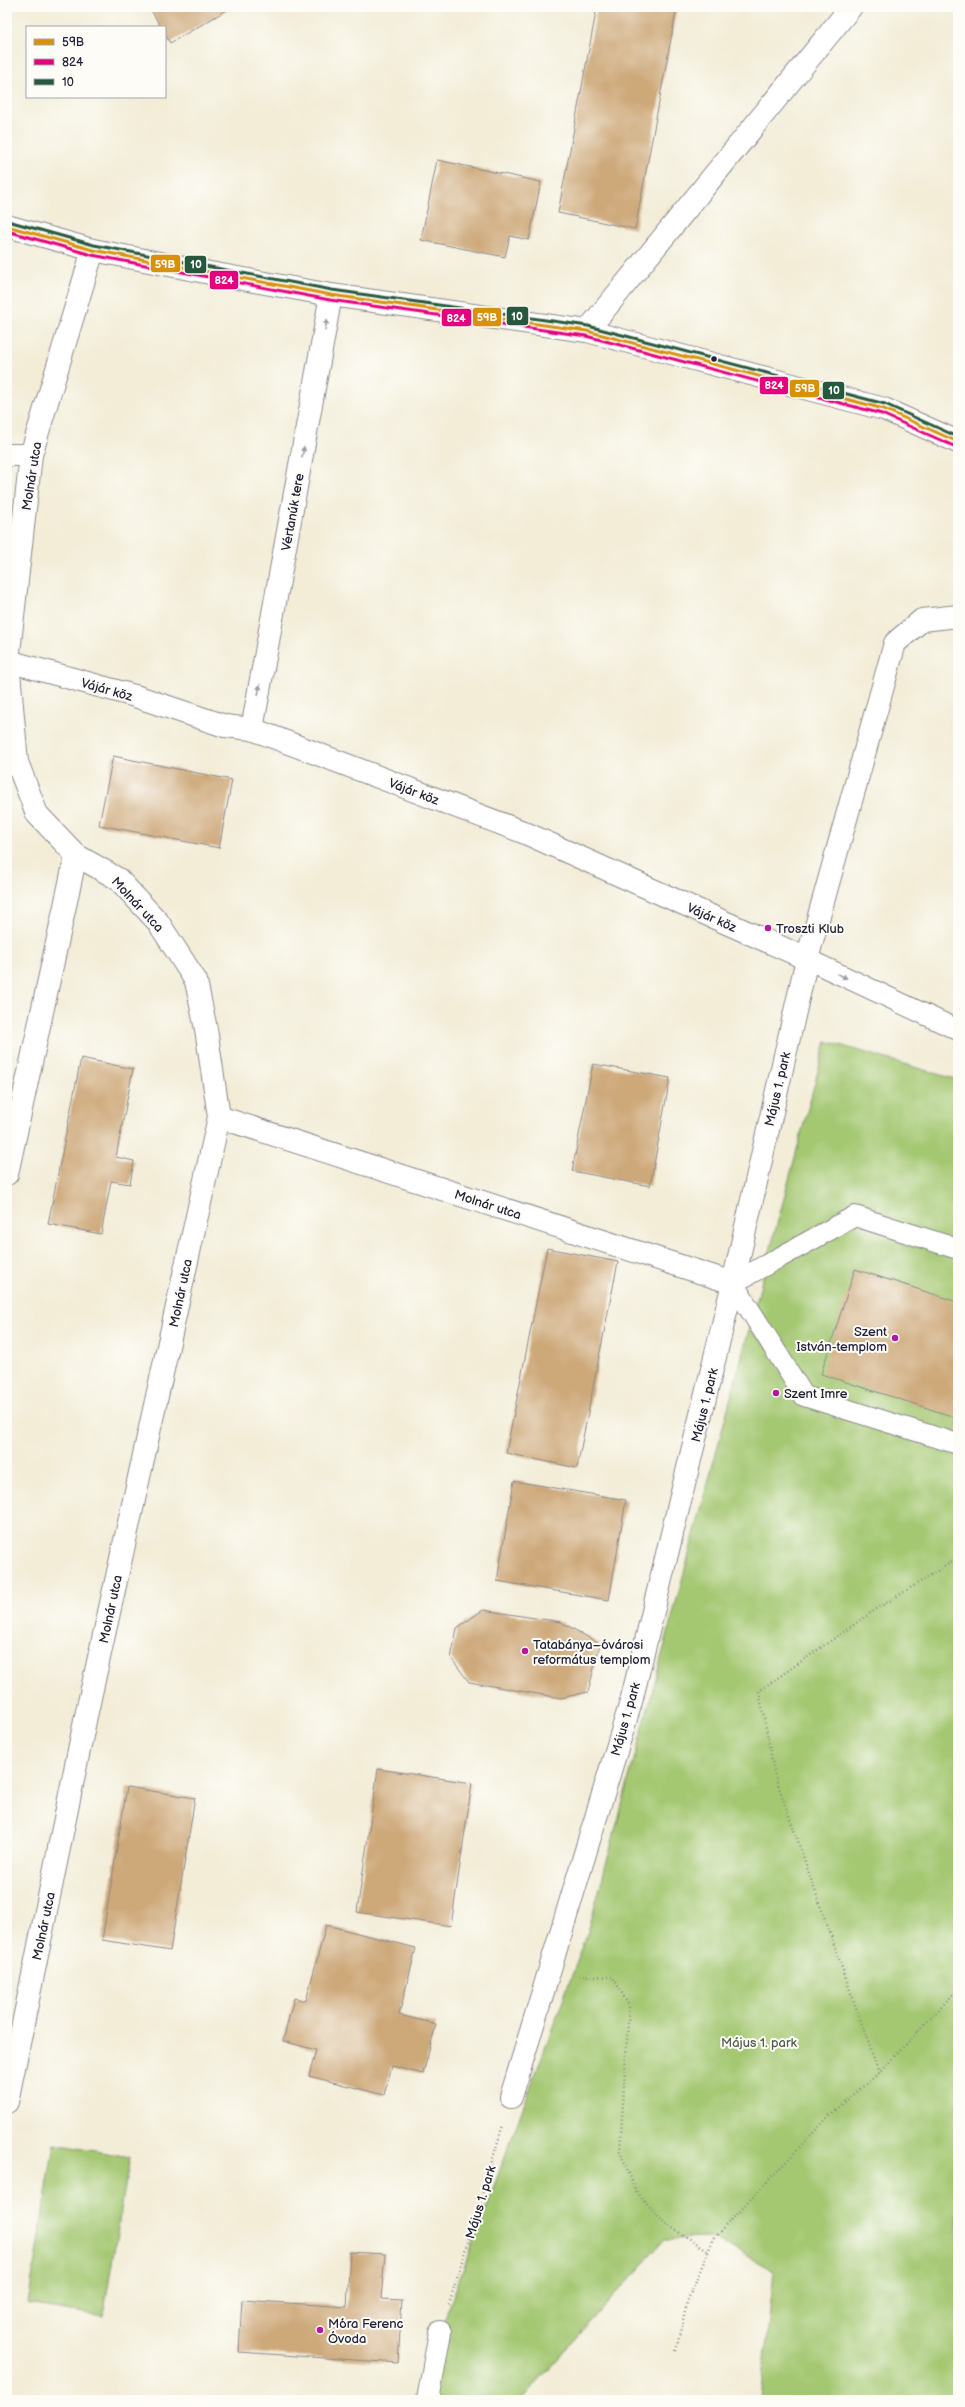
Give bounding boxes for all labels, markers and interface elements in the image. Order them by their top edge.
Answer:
legend [26,26,166,98]
text: 59B [62,35,84,50]
text: 824 [62,55,84,70]
text: 10 [62,75,74,90]
line badge: 59B [150,254,181,273]
line badge: 10 [184,255,207,274]
text: 59B [155,258,176,271]
text: 10 [190,258,202,271]
line badge: 824 [209,270,239,290]
text: 824 [214,274,234,287]
line badge: 10 [506,306,529,326]
line badge: 59B [472,307,502,327]
line badge: 824 [441,308,472,327]
text: 10 [511,310,523,323]
text: 59B [477,311,498,324]
text: 824 [446,312,466,325]
one-way arrow [323,318,329,331]
unlabelled marker [709,354,719,364]
line badge: 824 [759,376,789,395]
text: 824 [764,379,784,392]
line badge: 59B [789,379,820,398]
line badge: 10 [822,381,845,400]
text: 59B [795,382,816,395]
text: 10 [828,384,840,397]
street label: Molnár utca [19,441,45,512]
one-way arrow [300,446,306,459]
street label: Vértanúk tere [278,472,308,552]
street label: Vájár köz [79,675,135,705]
one-way arrow [256,684,262,697]
street label: Vájár köz [386,775,442,809]
street label: Molnár utca [108,874,167,936]
street label: Vájár köz [684,900,740,936]
place label: Troszti Klub [776,921,844,937]
marker: Troszti Klub [763,923,773,933]
one-way arrow [836,973,848,979]
street label: Május 1. park [762,1050,794,1128]
street label: Molnár utca [452,1187,523,1223]
street label: Molnár utca [166,1258,196,1329]
place label: Szent István-templom [796,1324,887,1355]
marker: Szent István-templom [890,1333,900,1343]
street label: Május 1. park [688,1366,722,1444]
place label: Szent Imre [784,1386,848,1402]
marker: Szent Imre [771,1388,781,1398]
street label: Molnár utca [96,1574,126,1645]
place label: Tatabánya–óvárosi református templom [533,1637,651,1668]
marker: Tatabánya–óvárosi református templom [520,1646,530,1656]
street label: Május 1. park [608,1680,644,1758]
street label: Molnár utca [29,1891,59,1962]
park label: Május 1. park [721,2035,798,2051]
street label: Május 1. park [462,2163,500,2241]
place label: Móra Ferenc Óvoda [328,2316,403,2347]
marker: Móra Ferenc Óvoda [315,2325,325,2335]

